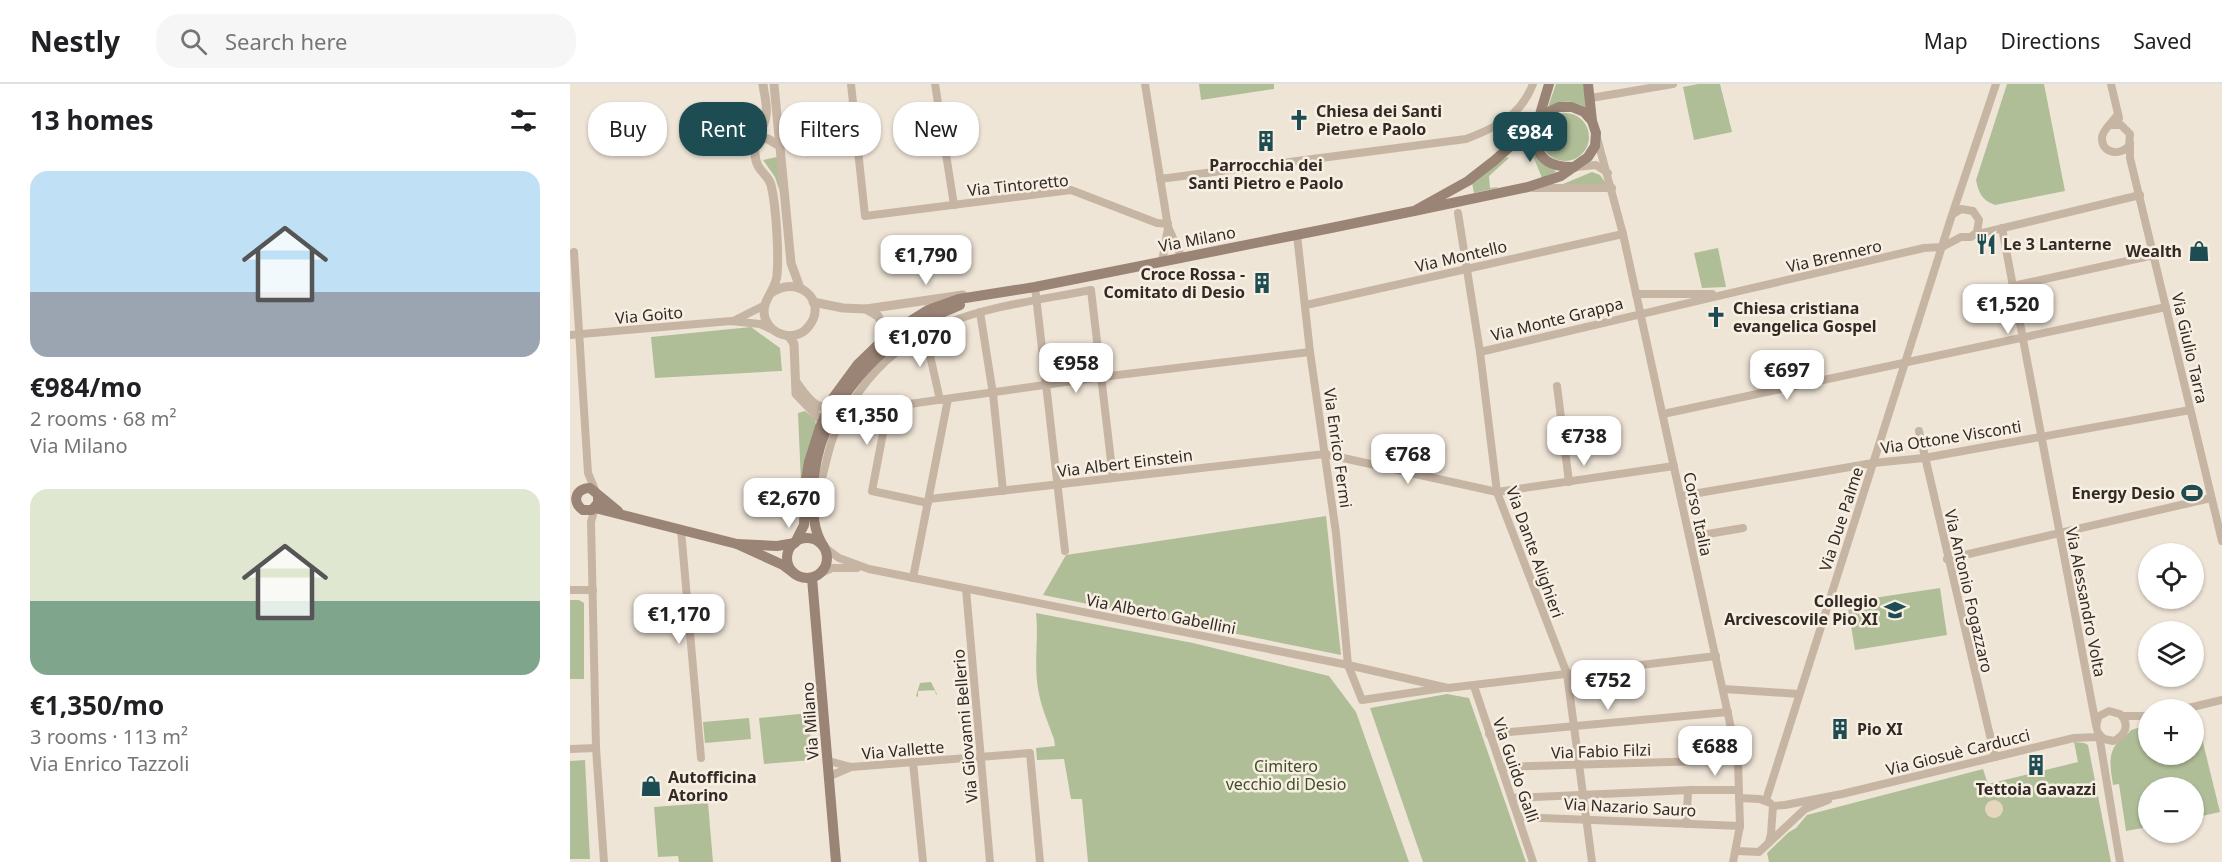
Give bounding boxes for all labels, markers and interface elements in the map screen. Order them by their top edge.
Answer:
search box [156,14,576,68]
text: Nestly [30,22,120,60]
icon: search [177,25,210,58]
text: Search here [225,26,347,56]
text: Map [1924,27,1968,55]
text: Directions [2001,27,2100,55]
text: Saved [2133,27,2192,55]
place label: Chiesa dei Santi Pietro e Paolo [1316,100,1442,140]
text: 13 homes [30,102,154,138]
chip: Buy [588,102,667,156]
chip: Rent [679,102,767,156]
chip: Filters [779,102,881,156]
chip: New [893,102,979,156]
icon: filters [507,104,540,137]
church icon: Chiesa dei Santi Pietro e Paolo [1287,108,1311,132]
pin: €984 [1494,112,1566,163]
text: €984 [1507,118,1553,145]
building icon: Parrocchia dei Santi Pietro e Paolo [1254,129,1278,153]
place label: Parrocchia dei Santi Pietro e Paolo [1189,154,1343,194]
street label: Via Tintoretto [966,169,1070,201]
icon: home [231,210,339,318]
street label: Via Milano [1157,221,1237,257]
restaurant icon: Le 3 Lanterne [1974,232,1998,256]
place label: Le 3 Lanterne [2003,233,2112,255]
street label: Via Brennero [1784,234,1884,278]
pin: €1,790 [877,235,975,286]
street label: Via Montello [1413,235,1509,277]
shop icon: Wealth [2187,239,2211,263]
place label: Wealth [2126,240,2182,262]
text: €1,790 [895,241,957,268]
place label: Croce Rossa - Comitato di Desio [1104,263,1245,303]
building icon: Croce Rossa - Comitato di Desio [1250,271,1274,295]
pin: €1,520 [1959,284,2057,335]
text: €1,520 [1977,290,2039,317]
street label: Via Giulio Tarra [2167,290,2213,406]
street label: Via Monte Grappa [1489,292,1625,346]
place label: Chiesa cristiana evangelica Gospel [1733,297,1877,337]
street label: Via Goito [614,301,684,329]
church icon: Chiesa cristiana evangelica Gospel [1704,305,1728,329]
pin: €1,070 [871,317,969,368]
text: €1,070 [889,323,951,350]
pin: €958 [1040,343,1112,394]
text: €958 [1053,349,1099,376]
pin: €697 [1751,350,1823,401]
text: €697 [1764,356,1810,383]
text: €984/mo [30,369,142,405]
street label: Via Enrico Fermi [1319,387,1357,509]
pin: €1,350 [818,395,916,446]
text: €1,350 [836,401,898,428]
text: 2 rooms · 68 m² [30,405,177,432]
street label: Via Ottone Visconti [1879,415,2023,459]
pin: €738 [1548,416,1620,467]
text: €738 [1561,422,1607,449]
text: Via Milano [30,432,128,459]
pin: €768 [1372,434,1444,485]
text: €768 [1385,440,1431,467]
street label: Via Albert Einstein [1056,444,1194,482]
street label: Via Due Palme [1814,464,1868,574]
street label: Corso Italia [1678,470,1718,558]
pin: €2,670 [740,478,838,529]
sports icon: Energy Desio [2180,481,2204,505]
place label: Energy Desio [2072,482,2175,504]
street label: Via Dante Alighieri [1501,483,1569,621]
text: €2,670 [758,484,820,511]
street label: Via Antonio Fogazzaro [1939,507,1999,675]
street label: Via Alessandro Volta [2061,525,2111,679]
icon: home [231,528,339,636]
map controls [2138,543,2204,843]
button: locate [2138,543,2204,609]
street label: Via Alberto Gabellini [1084,589,1238,639]
place label: Collegio Arcivescovile Pio XI [1724,590,1878,630]
pin: €1,170 [630,594,728,645]
school or university icon: Collegio Arcivescovile Pio XI [1883,598,1907,622]
text: €1,170 [648,600,710,627]
button: layers [2138,621,2204,687]
street label: Via Giovanni Bellerio [947,648,983,804]
pin: €752 [1572,660,1644,711]
text: €752 [1585,666,1631,693]
street label: Via Milano [796,681,824,761]
text: €1,350/mo [30,687,164,723]
button: + [2138,699,2204,765]
street label: Via Guido Galli [1488,715,1544,825]
building icon: Pio XI [1828,717,1852,741]
place label: Pio XI [1857,718,1903,740]
text: 3 rooms · 113 m² [30,723,188,750]
street label: Via Giosuè Carducci [1884,723,2032,781]
pin: €688 [1679,726,1751,777]
text: €688 [1692,732,1738,759]
street label: Via Vallette [861,735,945,765]
street label: Via Fabio Filzi [1551,738,1651,764]
text: Via Enrico Tazzoli [30,750,189,777]
building icon: Tettoia Gavazzi [2024,753,2048,777]
park label: Cimitero vecchio di Desio [1226,755,1346,795]
place label: Autofficina Atorino [668,766,757,806]
shop icon: Autofficina Atorino [639,774,663,798]
button: − [2138,777,2204,843]
place label: Tettoia Gavazzi [1976,778,2096,800]
street label: Via Nazario Sauro [1563,793,1697,821]

